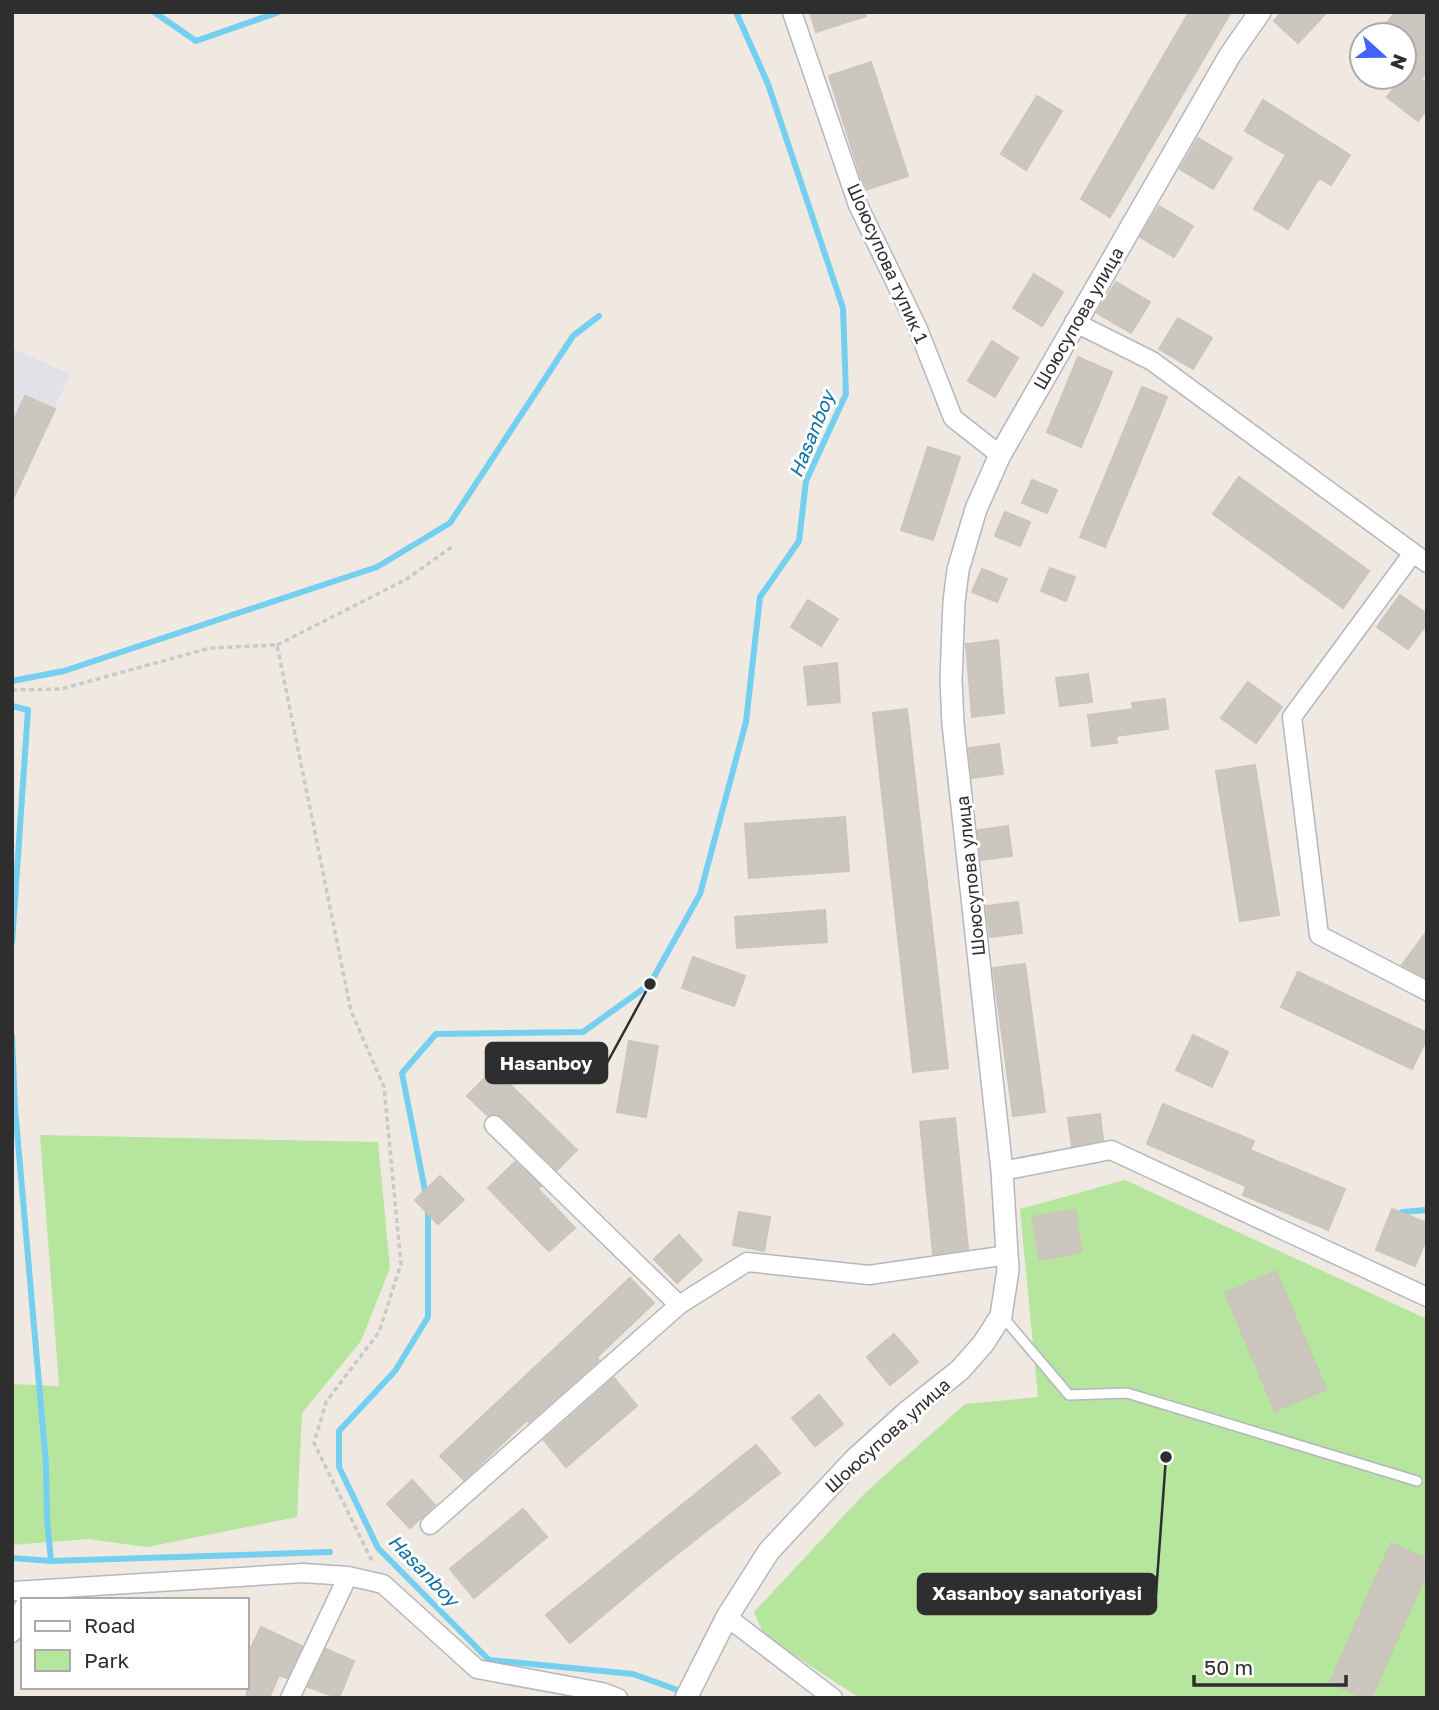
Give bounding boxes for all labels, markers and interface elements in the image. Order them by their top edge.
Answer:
north arrow [1348,21,1418,91]
text: N [1386,51,1413,73]
street label: Шоюсупова тупик 1 [843,180,933,347]
street label: Шоюсупова улица [1028,243,1128,393]
water label: Hasanboy [783,385,840,481]
street label: Шоюсупова улица [951,795,989,957]
callout: Hasanboy [486,1043,607,1083]
text: Hasanboy [500,1051,593,1074]
street label: Шоюсупова улица [820,1373,954,1497]
water label: Hasanboy [384,1529,466,1612]
callout: Xasanboy sanatoriyasi [918,1574,1156,1614]
text: Xasanboy sanatoriyasi [932,1581,1142,1604]
legend [21,1598,248,1689]
text: Road [84,1612,135,1638]
scale bar [1194,1644,1346,1688]
text: Park [84,1647,130,1673]
text: 50 m [1204,1654,1253,1680]

